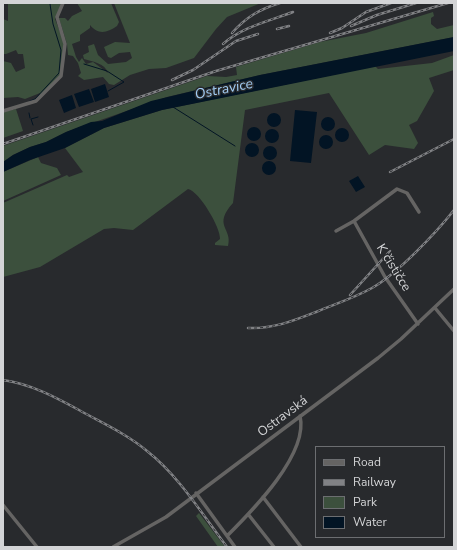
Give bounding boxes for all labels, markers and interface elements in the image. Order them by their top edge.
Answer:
water label: Ostravice [194,76,254,104]
street label: K čističce [372,241,414,295]
street label: Ostravská [255,393,311,441]
legend [315,446,445,538]
text: Road [353,454,381,470]
text: Railway [353,474,396,490]
text: Park [353,494,377,510]
text: Water [353,514,387,530]

